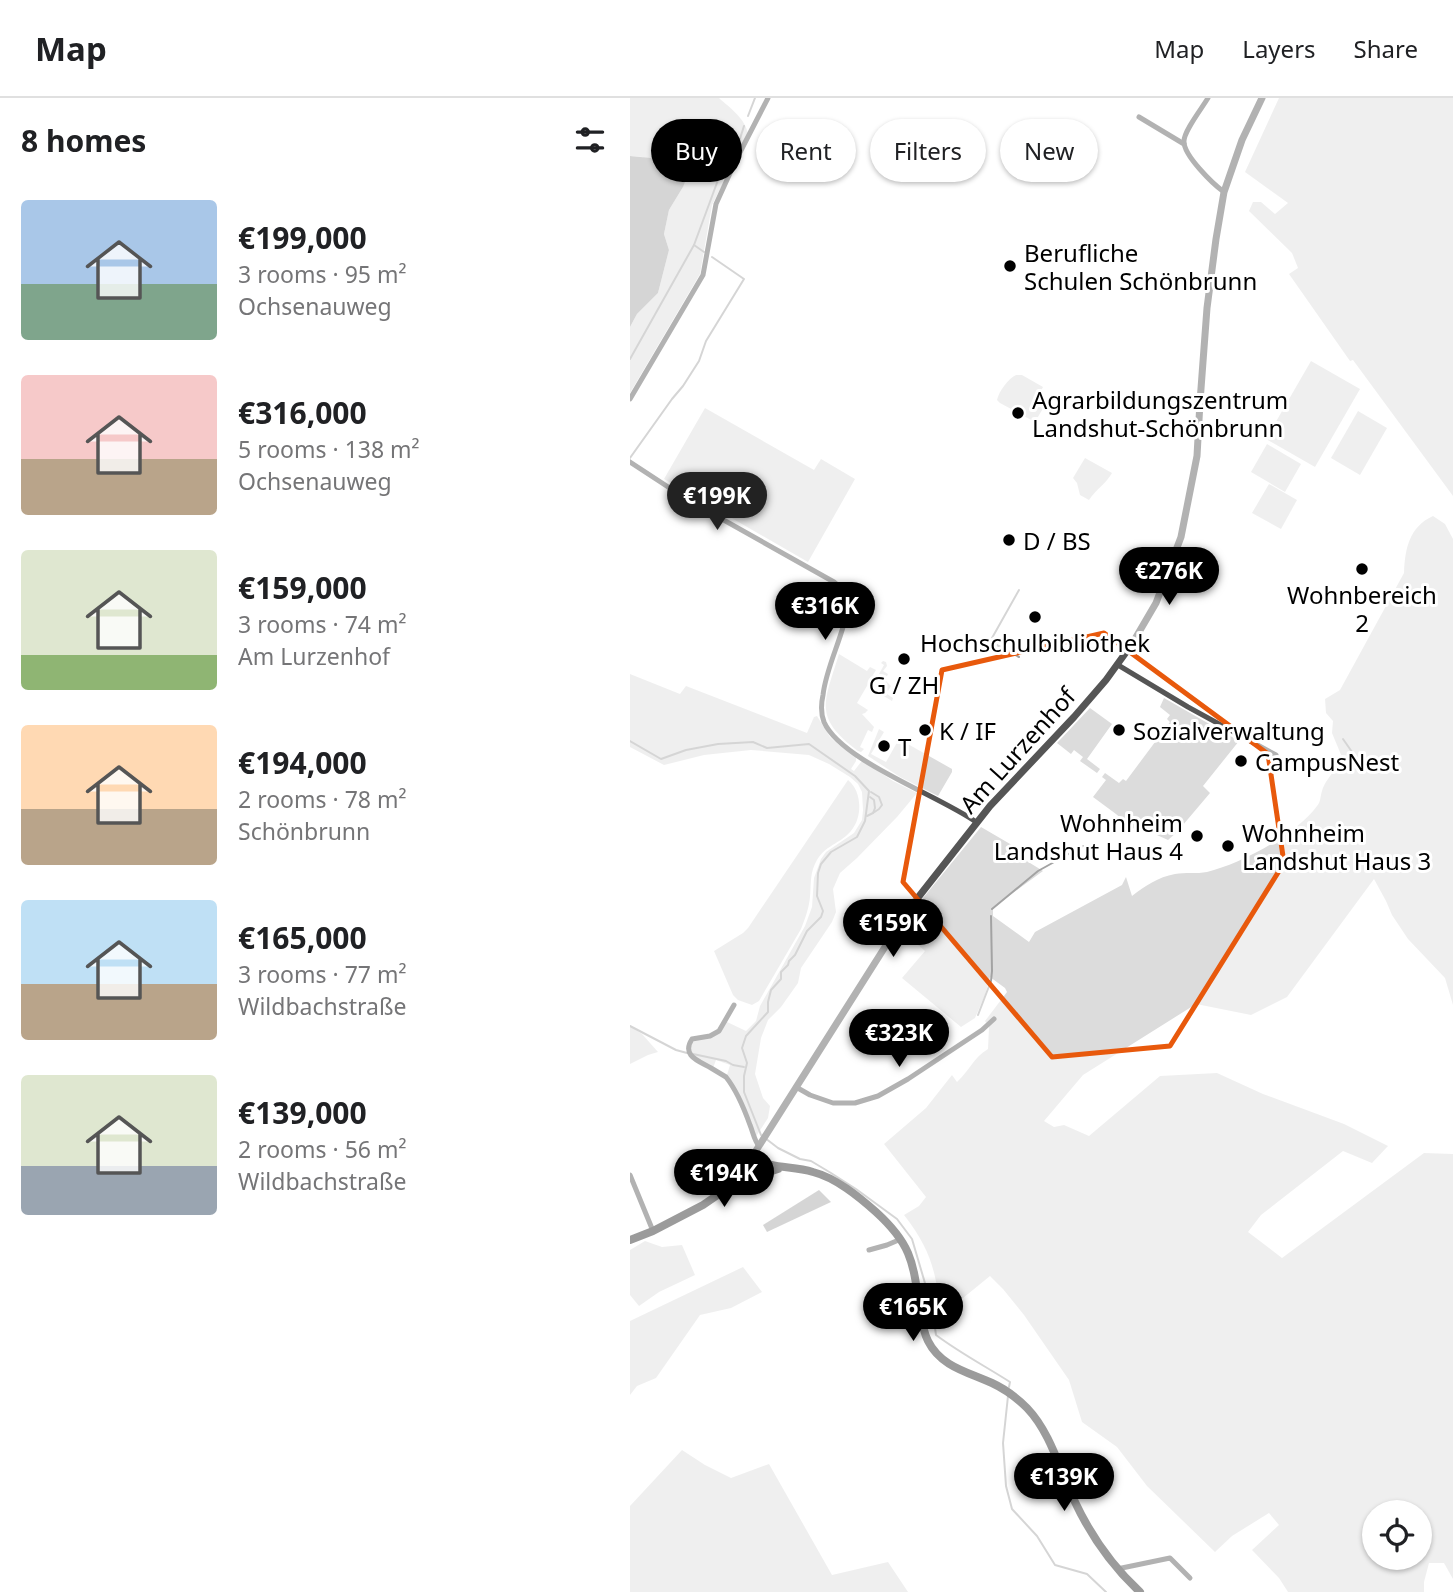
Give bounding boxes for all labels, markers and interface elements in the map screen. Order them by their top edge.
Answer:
text: Map [35,26,107,71]
text: Map [1154,32,1204,65]
text: Layers [1242,32,1316,65]
text: Share [1354,32,1418,65]
chip: Buy [651,119,742,182]
chip: Rent [756,119,856,182]
chip: Filters [870,119,986,182]
chip: New [1000,119,1098,182]
text: 8 homes [21,120,146,161]
icon: filters [571,121,609,159]
text: €199,000 [238,217,367,258]
icon: home [77,228,161,312]
place label: Berufliche Schulen Schönbrunn [1024,236,1257,297]
text: 3 rooms · 95 m² [238,258,407,290]
marker: Berufliche Schulen Schönbrunn [1002,258,1018,274]
text: Ochsenauweg [238,290,392,322]
place label: Agrarbildungszentrum Landshut-Schönbrunn [1032,383,1288,444]
text: €316,000 [238,392,367,433]
icon: home [77,403,161,487]
marker: Agrarbildungszentrum Landshut-Schönbrunn [1010,405,1026,421]
text: 5 rooms · 138 m² [238,433,420,465]
text: Ochsenauweg [238,465,392,497]
pin: €199K [668,472,766,532]
text: €199K [683,479,751,511]
place label: D / BS [1023,524,1091,557]
marker: D / BS [1001,532,1017,548]
pin: €276K [1120,547,1218,607]
text: €276K [1135,554,1203,586]
marker: Wohnbereich 2 [1354,561,1370,577]
text: €159,000 [238,567,367,608]
icon: home [77,578,161,662]
place label: Wohnbereich 2 [1287,578,1437,639]
pin: €316K [776,582,874,642]
text: €316K [791,589,859,621]
text: 3 rooms · 74 m² [238,608,407,640]
marker: Hochschulbibliothek [1027,609,1043,625]
place label: Hochschulbibliothek [920,626,1150,659]
text: Am Lurzenhof [238,640,390,672]
marker: G / ZH [896,651,912,667]
place label: G / ZH [869,668,939,701]
street label: Am Lurzenhof [952,679,1083,820]
place label: K / IF [939,714,996,747]
place label: Sozialverwaltung [1133,714,1325,747]
marker: K / IF [917,722,933,738]
marker: Sozialverwaltung [1111,722,1127,738]
place label: T [898,730,912,763]
marker: T [876,738,892,754]
text: €194,000 [238,742,367,783]
place label: CampusNest [1255,745,1399,778]
icon: home [77,753,161,837]
marker: CampusNest [1233,753,1249,769]
text: 2 rooms · 78 m² [238,783,407,815]
place label: Wohnheim Landshut Haus 4 [994,806,1183,867]
text: Schönbrunn [238,815,370,847]
place label: Wohnheim Landshut Haus 3 [1242,816,1431,877]
marker: Wohnheim Landshut Haus 4 [1189,828,1205,844]
marker: Wohnheim Landshut Haus 3 [1220,838,1236,854]
pin: €159K [844,900,942,959]
text: €159K [859,906,927,938]
text: €165,000 [238,917,367,958]
icon: home [77,928,161,1012]
text: 3 rooms · 77 m² [238,958,407,990]
text: Wildbachstraße [238,990,406,1022]
pin: €323K [850,1010,948,1069]
text: €323K [865,1016,933,1048]
text: €139,000 [238,1092,367,1133]
icon: home [77,1103,161,1187]
text: 2 rooms · 56 m² [238,1133,407,1165]
pin: €194K [675,1150,773,1209]
text: €194K [690,1156,758,1188]
text: Wildbachstraße [238,1165,406,1197]
pin: €165K [864,1284,962,1343]
text: €165K [879,1290,947,1322]
pin: €139K [1015,1454,1113,1513]
text: €139K [1030,1460,1098,1492]
map controls [1362,1500,1432,1570]
button: locate [1362,1500,1432,1570]

